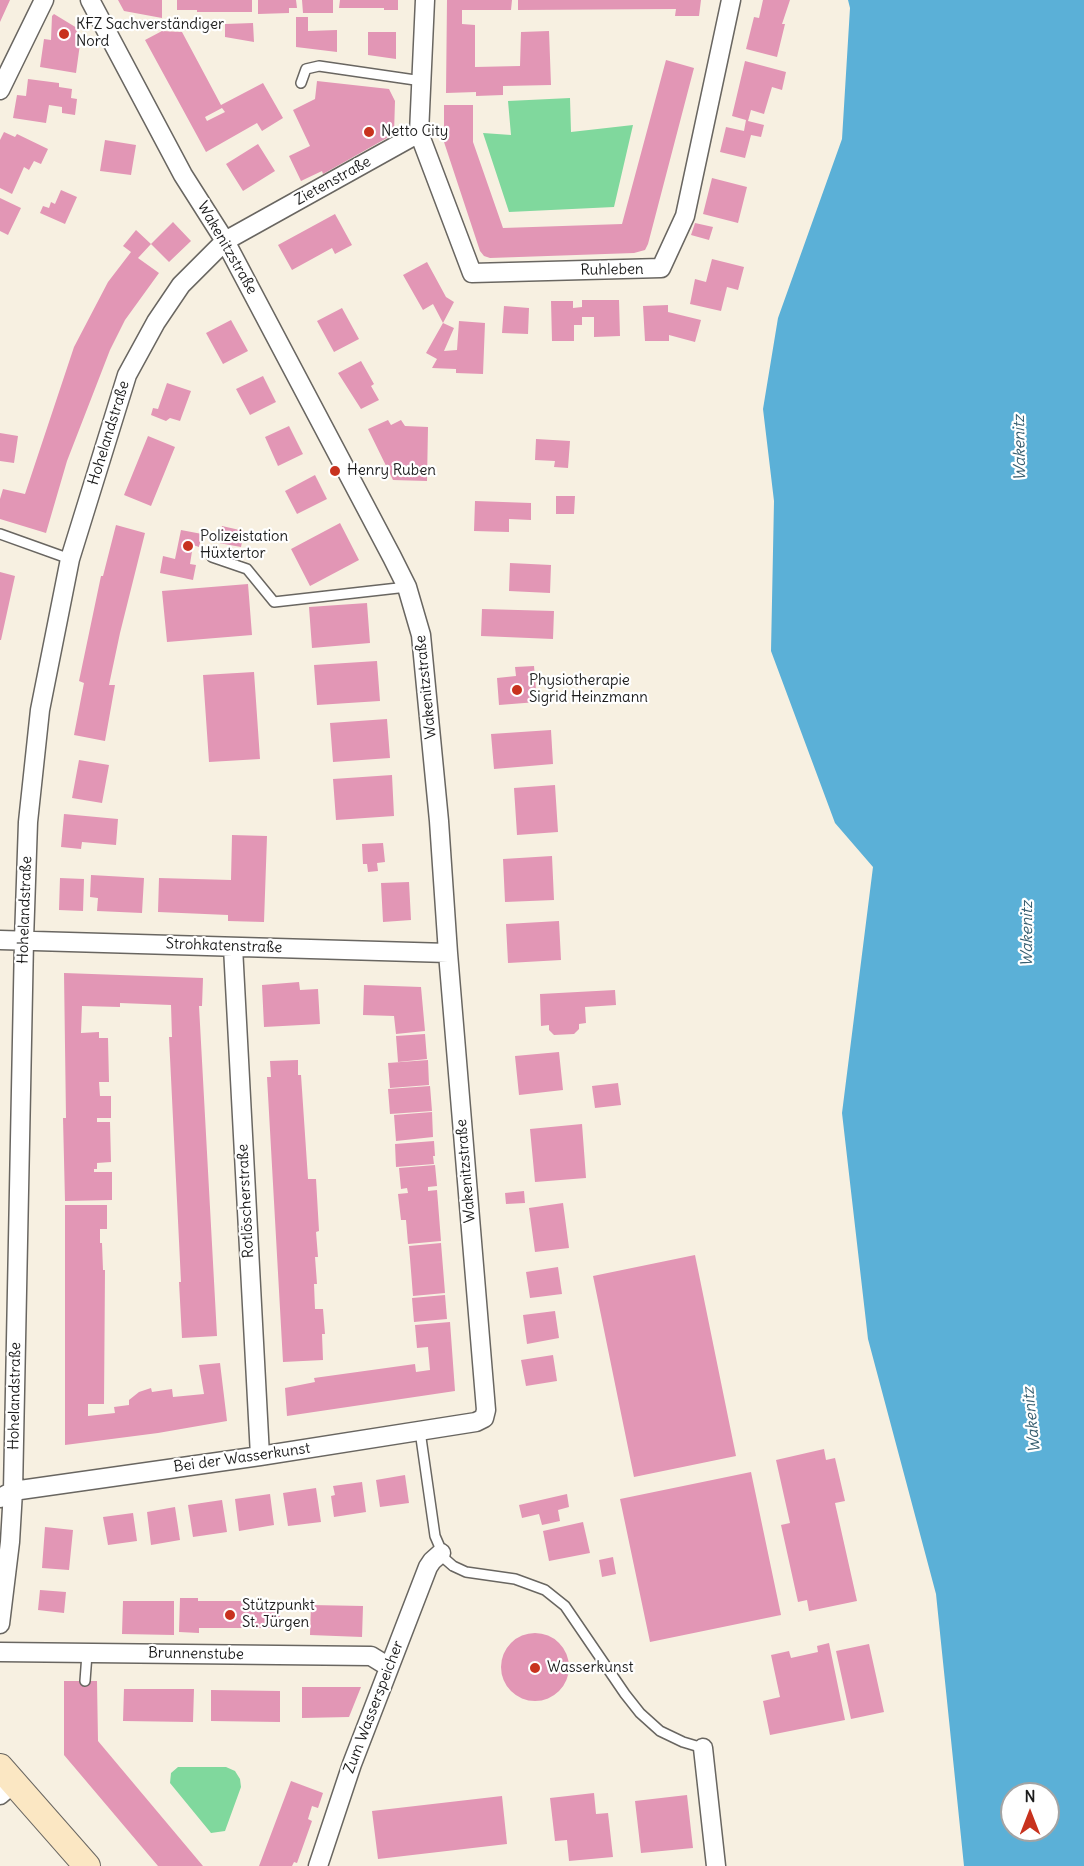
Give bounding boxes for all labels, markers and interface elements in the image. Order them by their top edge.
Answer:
place label: KFZ Sachverständiger Nord [76,16,224,51]
marker: KFZ Sachverständiger Nord [57,27,71,41]
place label: Netto City [381,123,448,141]
marker: Netto City [362,125,376,139]
street label: Zietenstraße [292,153,374,209]
street label: Wakenitzstraße [193,198,261,298]
street label: Ruhleben [580,260,644,280]
street label: Hohelandstraße [85,379,133,487]
water label: Wakenitz [1010,415,1030,481]
place label: Henry Ruben [347,462,436,480]
marker: Henry Ruben [328,464,342,478]
place label: Polizeistation Hüxtertor [200,528,288,563]
marker: Polizeistation Hüxtertor [181,539,195,553]
street label: Wakenitzstraße [412,634,440,740]
place label: Physiotherapie Sigrid Heinzmann [529,672,648,707]
marker: Physiotherapie Sigrid Heinzmann [510,683,524,697]
street label: Hohelandstraße [14,856,36,964]
water label: Wakenitz [1017,901,1037,967]
street label: Strohkatenstraße [165,935,283,957]
street label: Wakenitzstraße [452,1118,480,1224]
street label: Rotlöscherstraße [234,1143,258,1259]
street label: Hohelandstraße [5,1342,25,1450]
water label: Wakenitz [1019,1386,1045,1454]
street label: Bei der Wasserkunst [172,1439,312,1477]
place label: Stützpunkt St. Jürgen [242,1597,315,1632]
marker: Stützpunkt St. Jürgen [223,1608,237,1622]
street label: Zum Wasserspeicher [340,1638,408,1776]
street label: Brunnenstube [148,1644,244,1664]
place label: Wasserkunst [547,1659,634,1677]
marker: Wasserkunst [528,1661,542,1675]
north arrow [1000,1782,1060,1842]
text: N [1024,1786,1036,1806]

